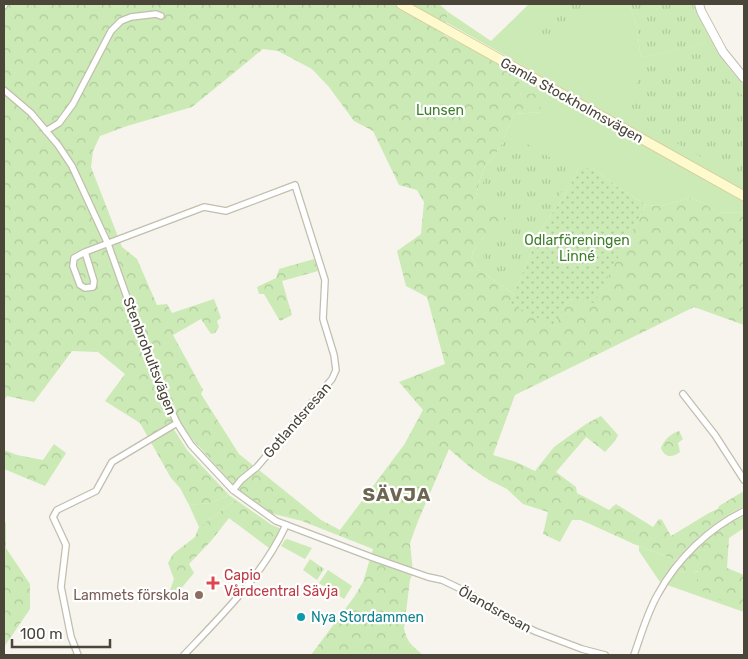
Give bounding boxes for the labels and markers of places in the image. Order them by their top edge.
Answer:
place label: Capio Vårdcentral Sävja [224,567,338,600]
marker: Capio Vårdcentral Sävja [206,576,220,590]
place label: Lammets förskola [73,587,189,604]
marker: Lammets förskola [193,589,205,601]
place label: Nya Stordammen [311,609,424,626]
marker: Nya Stordammen [295,611,307,623]

